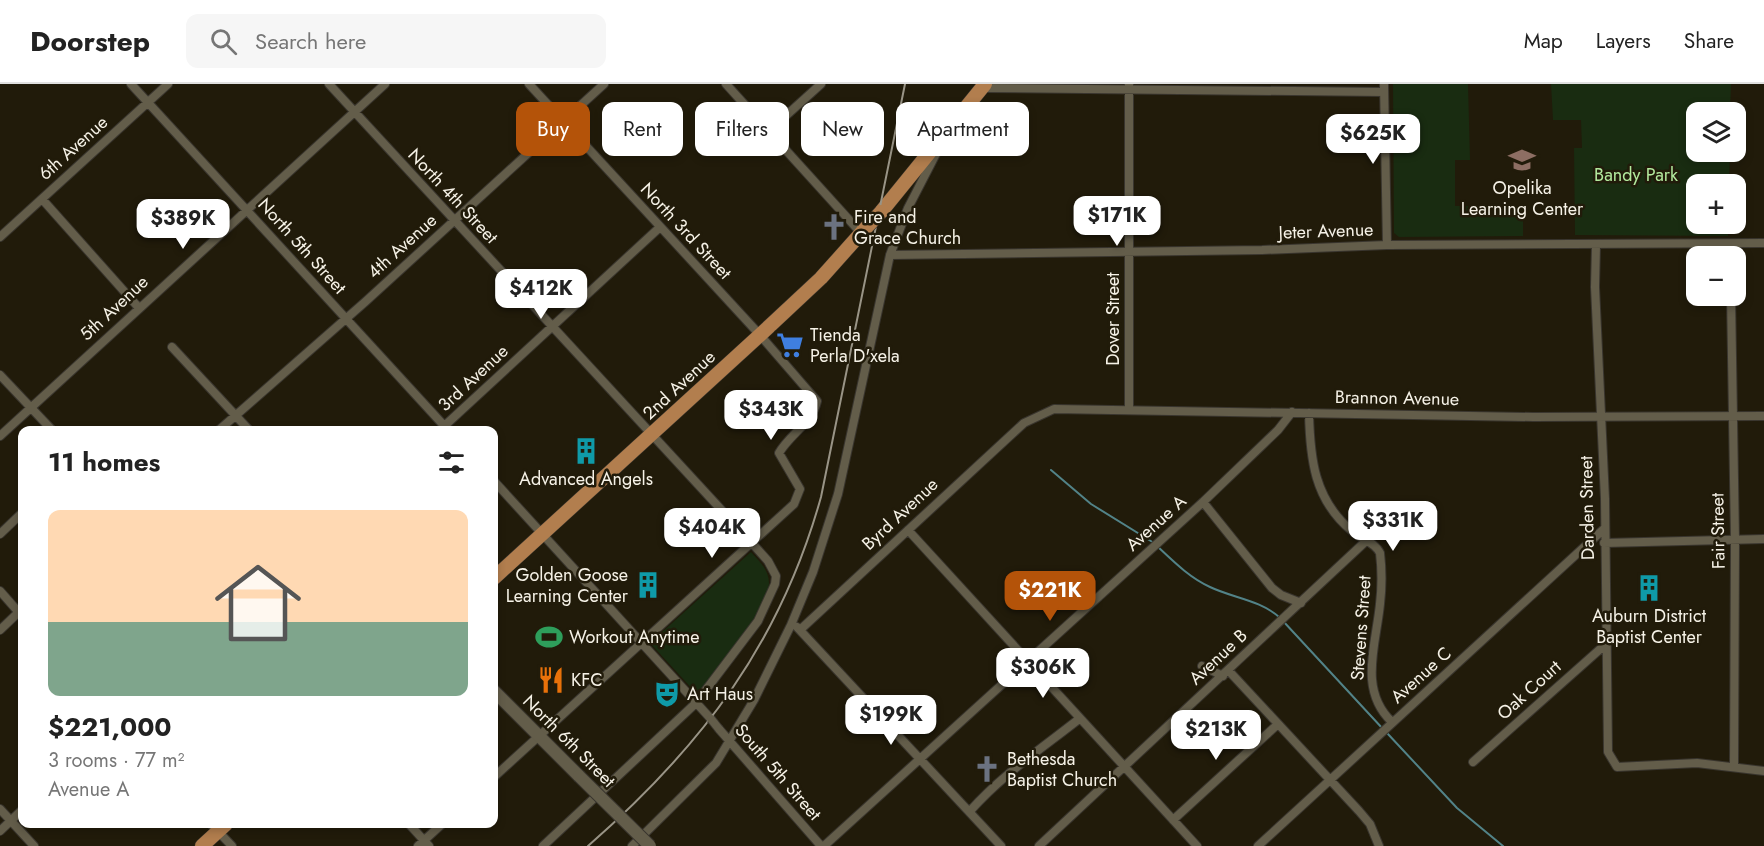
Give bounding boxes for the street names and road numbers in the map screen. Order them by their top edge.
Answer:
street label: 6th Avenue [32,110,114,186]
street label: North 4th Street [402,143,504,250]
street label: North 3rd Street [634,177,738,286]
street label: North 5th Street [252,192,353,300]
street label: 4th Avenue [361,208,443,284]
street label: Jeter Avenue [1276,216,1374,246]
street label: 5th Avenue [74,269,154,347]
street label: Dover Street [1100,272,1126,366]
street label: 3rd Avenue [432,339,514,417]
street label: 2nd Avenue [637,344,721,426]
street label: Brannon Avenue [1335,384,1459,412]
street label: Darden Street [1573,455,1601,560]
street label: Byrd Avenue [856,472,944,556]
street label: Avenue A [1120,489,1192,557]
street label: Fair Street [1704,492,1732,569]
street label: Stevens Street [1344,574,1378,681]
street label: Avenue B [1183,623,1253,691]
street label: Avenue C [1385,641,1457,709]
street label: Oak Court [1491,654,1567,726]
street label: North 6th Street [517,689,622,794]
street label: South 5th Street [729,718,828,827]

